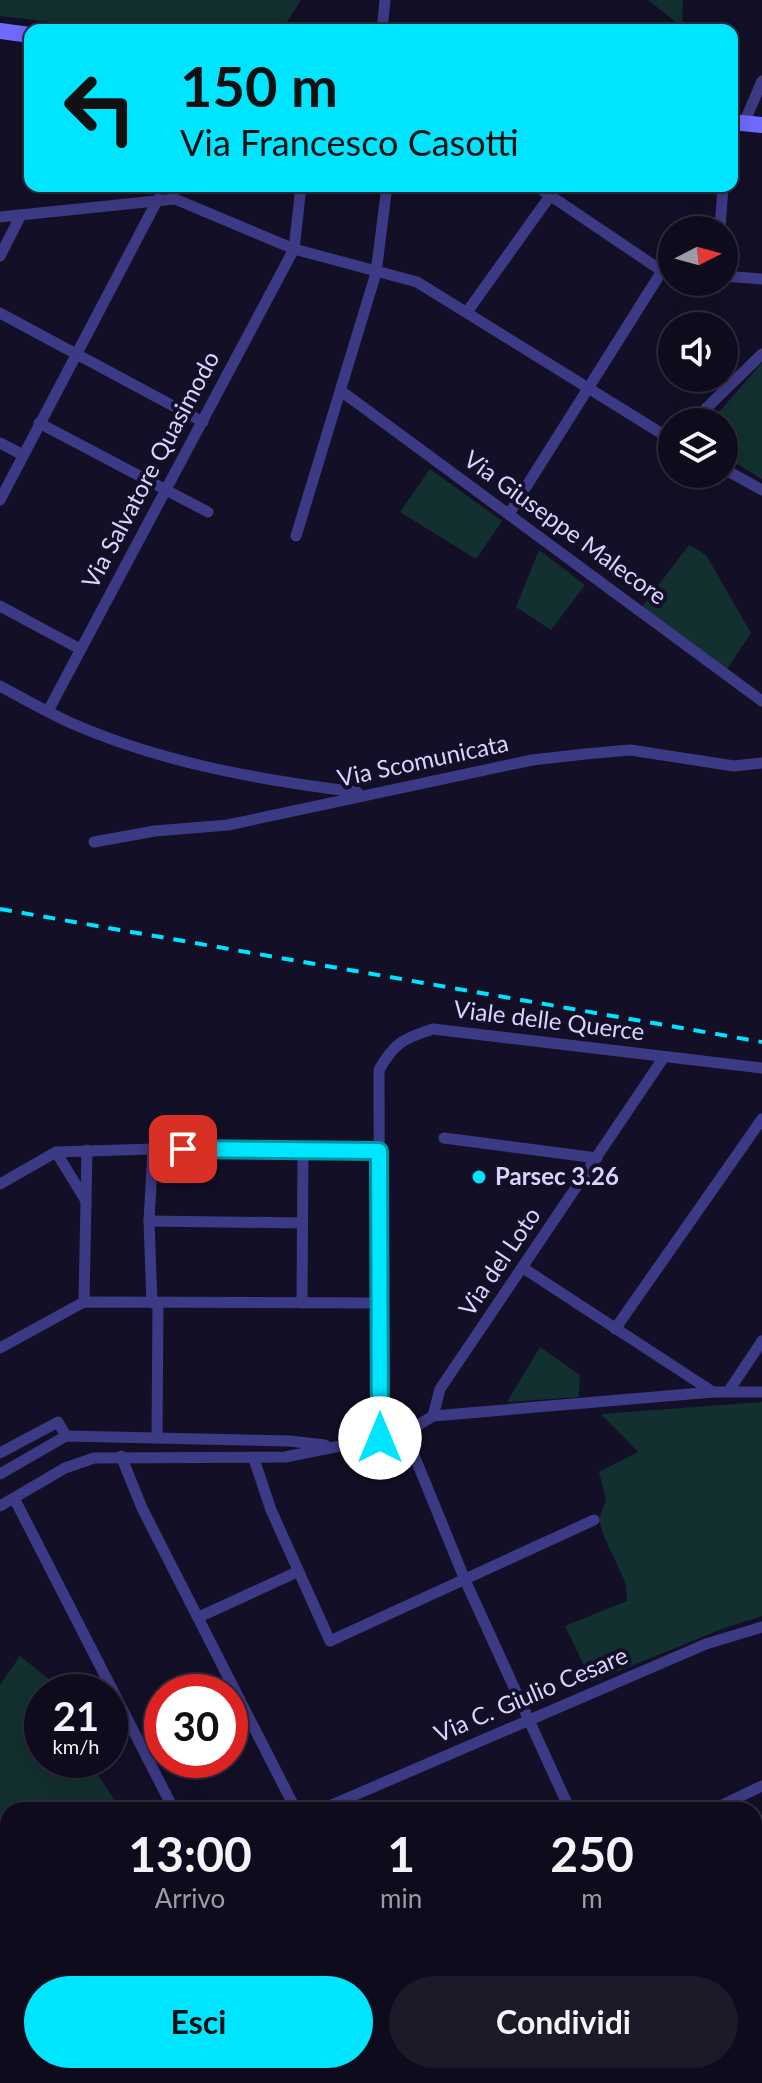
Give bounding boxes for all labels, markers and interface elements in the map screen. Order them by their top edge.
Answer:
text: 150 m [180,52,338,119]
icon: left [48,56,152,160]
text: Via Francesco Casotti [180,120,519,164]
north arrow [658,216,738,296]
map controls [658,216,738,488]
button: sound [658,312,738,392]
street label: Via Salvatore Quasimodo [75,346,225,593]
button: layers [658,408,738,488]
street label: Via Giuseppe Malecore [459,444,673,610]
street label: Via Scomunicata [335,727,511,792]
street label: Viale delle Querce [452,993,646,1046]
pin [149,1115,217,1183]
icon: arrive [161,1127,205,1171]
place label: Parsec 3.26 [495,1161,619,1190]
marker: Parsec 3.26 [470,1168,488,1186]
street label: Via del Loto [452,1201,546,1321]
position arrow [338,1396,422,1480]
street label: Via C. Giulio Cesare [429,1640,632,1747]
speed limit sign: 30 [144,1674,248,1778]
text: 21 [53,1692,99,1740]
text: km/h [53,1734,99,1758]
text: 13:00 [128,1825,252,1882]
text: 1 [387,1825,415,1882]
text: 250 [550,1825,634,1882]
text: Arrivo [155,1882,225,1914]
text: min [380,1882,422,1914]
text: m [581,1882,603,1914]
button: Esci [24,1976,373,2068]
button: Condividi [389,1976,738,2068]

